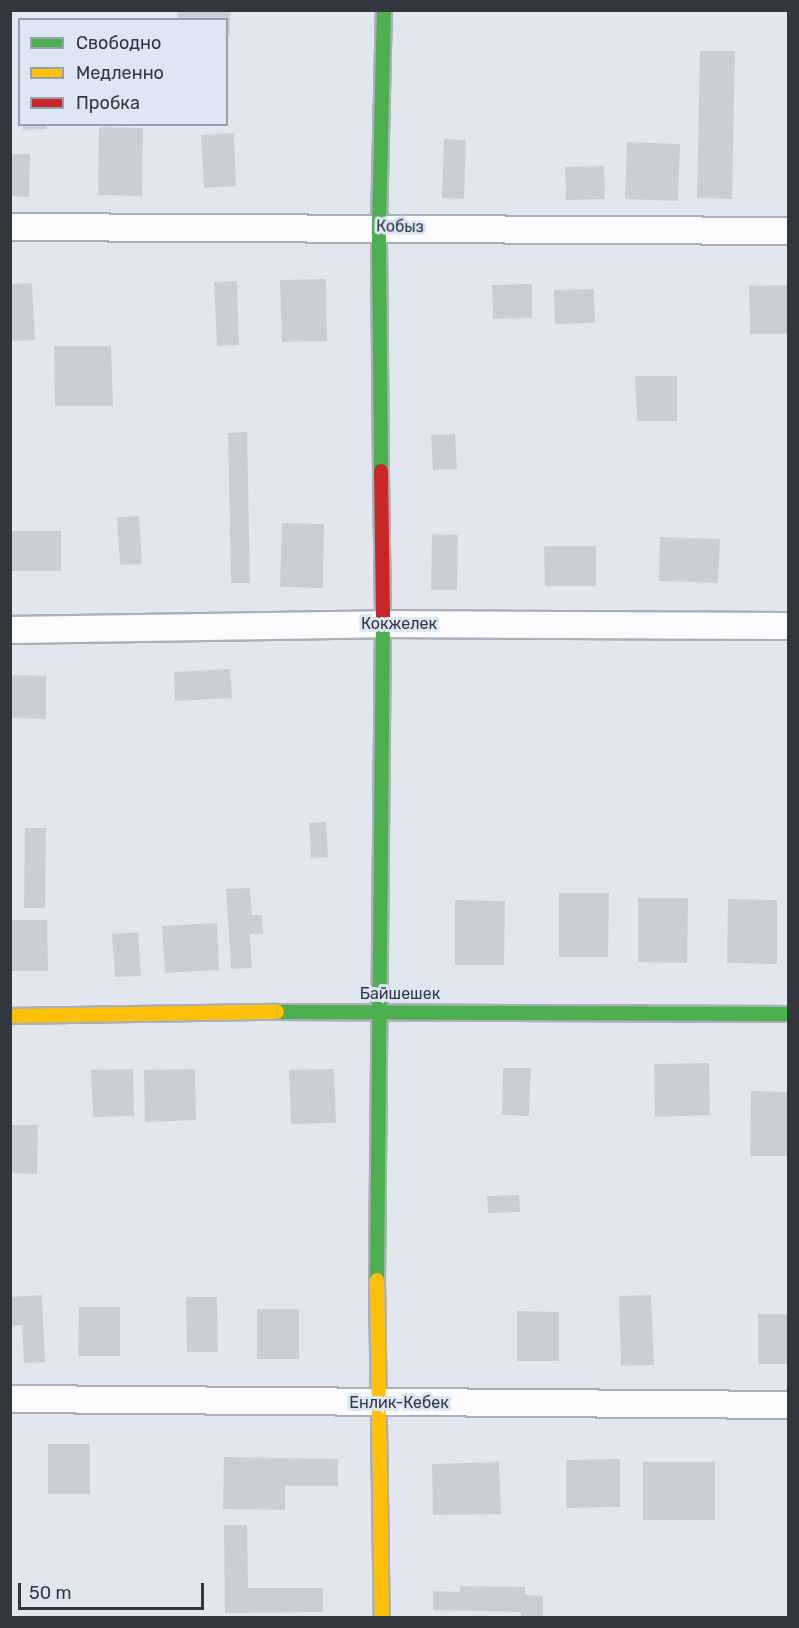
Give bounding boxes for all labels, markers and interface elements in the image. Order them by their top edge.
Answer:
legend [18,18,228,126]
text: Свободно [76,32,161,54]
text: Медленно [76,62,164,84]
text: Пробка [76,92,140,114]
street label: Кобыз [376,217,424,237]
street label: Кокжелек [361,614,437,634]
street label: Байшешек [360,984,440,1004]
street label: Енлик-Кебек [349,1393,449,1413]
scale bar [21,1571,207,1609]
text: 50 m [29,1582,72,1604]

